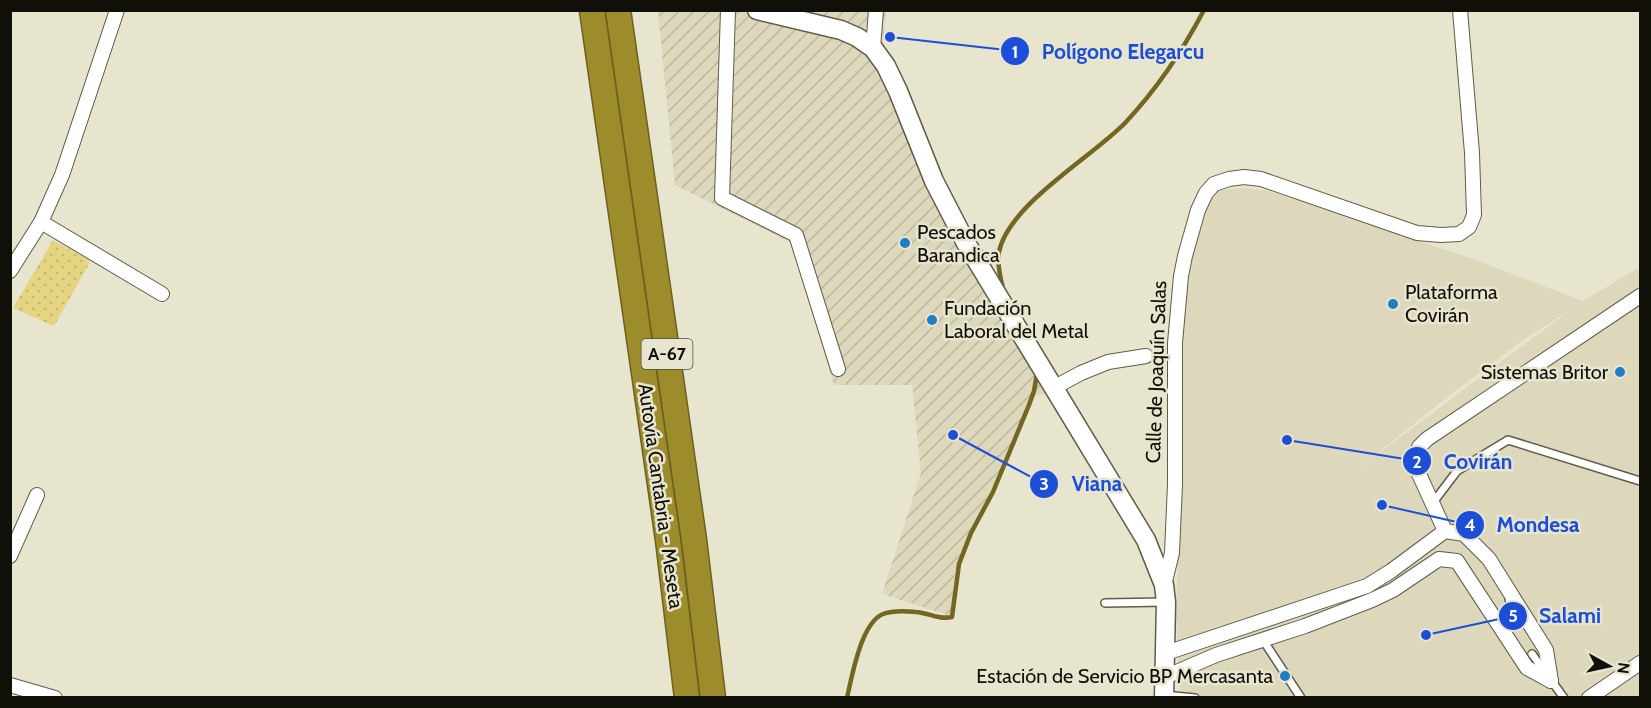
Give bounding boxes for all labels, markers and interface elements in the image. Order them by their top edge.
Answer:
callout: Polígono Elegarcu [1000,32,1216,71]
text: Polígono Elegarcu [1042,39,1204,64]
text: 1 [1012,41,1018,63]
place label: Pescados Barandica [917,220,1000,267]
marker: Pescados Barandica [898,236,912,250]
street label: Calle de Joaquín Salas [1141,280,1171,464]
place label: Plataforma Covirán [1405,280,1498,327]
place label: Fundación Laboral del Metal [944,296,1089,343]
marker: Plataforma Covirán [1386,297,1400,311]
marker: Fundación Laboral del Metal [925,313,939,327]
road number: A-67 [642,339,692,369]
place label: Sistemas Britor [1481,360,1609,384]
marker: Sistemas Britor [1613,365,1627,379]
street label: Autovía Cantabria - Meseta [633,382,689,611]
callout: Covirán [1402,442,1524,481]
text: Covirán [1444,449,1512,474]
text: 2 [1412,451,1422,473]
callout: Viana [1029,464,1134,503]
text: Viana [1072,471,1123,496]
text: 3 [1039,473,1049,495]
callout: Mondesa [1455,505,1592,544]
text: Mondesa [1497,512,1580,537]
text: 4 [1464,514,1476,536]
callout: Salami [1498,596,1613,635]
text: Salami [1539,603,1601,628]
text: 5 [1508,605,1518,627]
north arrow [1579,636,1639,696]
text: N [1613,661,1634,675]
place label: Estación de Servicio BP Mercasanta [976,664,1273,688]
marker: Estación de Servicio BP Mercasanta [1278,669,1292,683]

